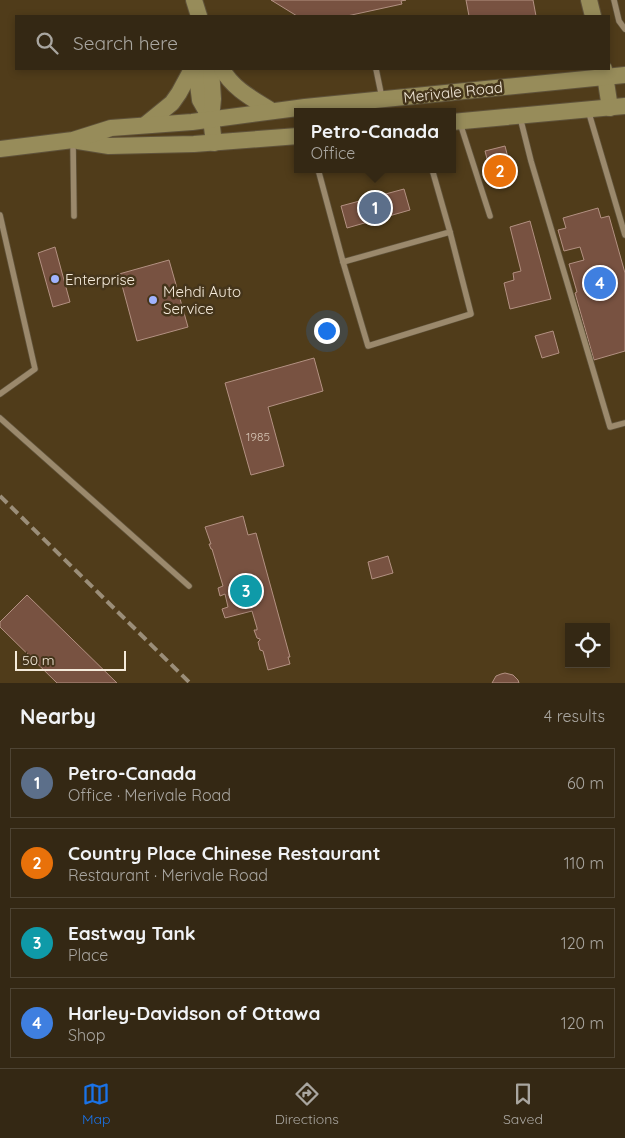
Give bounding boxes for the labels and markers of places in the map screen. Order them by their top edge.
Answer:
pin: 2 [484,152,516,190]
pin: 1 [359,189,391,227]
pin: 4 [584,264,616,302]
place label: Enterprise [65,270,135,289]
marker: Enterprise [49,273,61,285]
place label: Mehdi Auto Service [163,282,241,318]
marker: Mehdi Auto Service [147,294,159,306]
pin: 3 [230,572,262,610]

